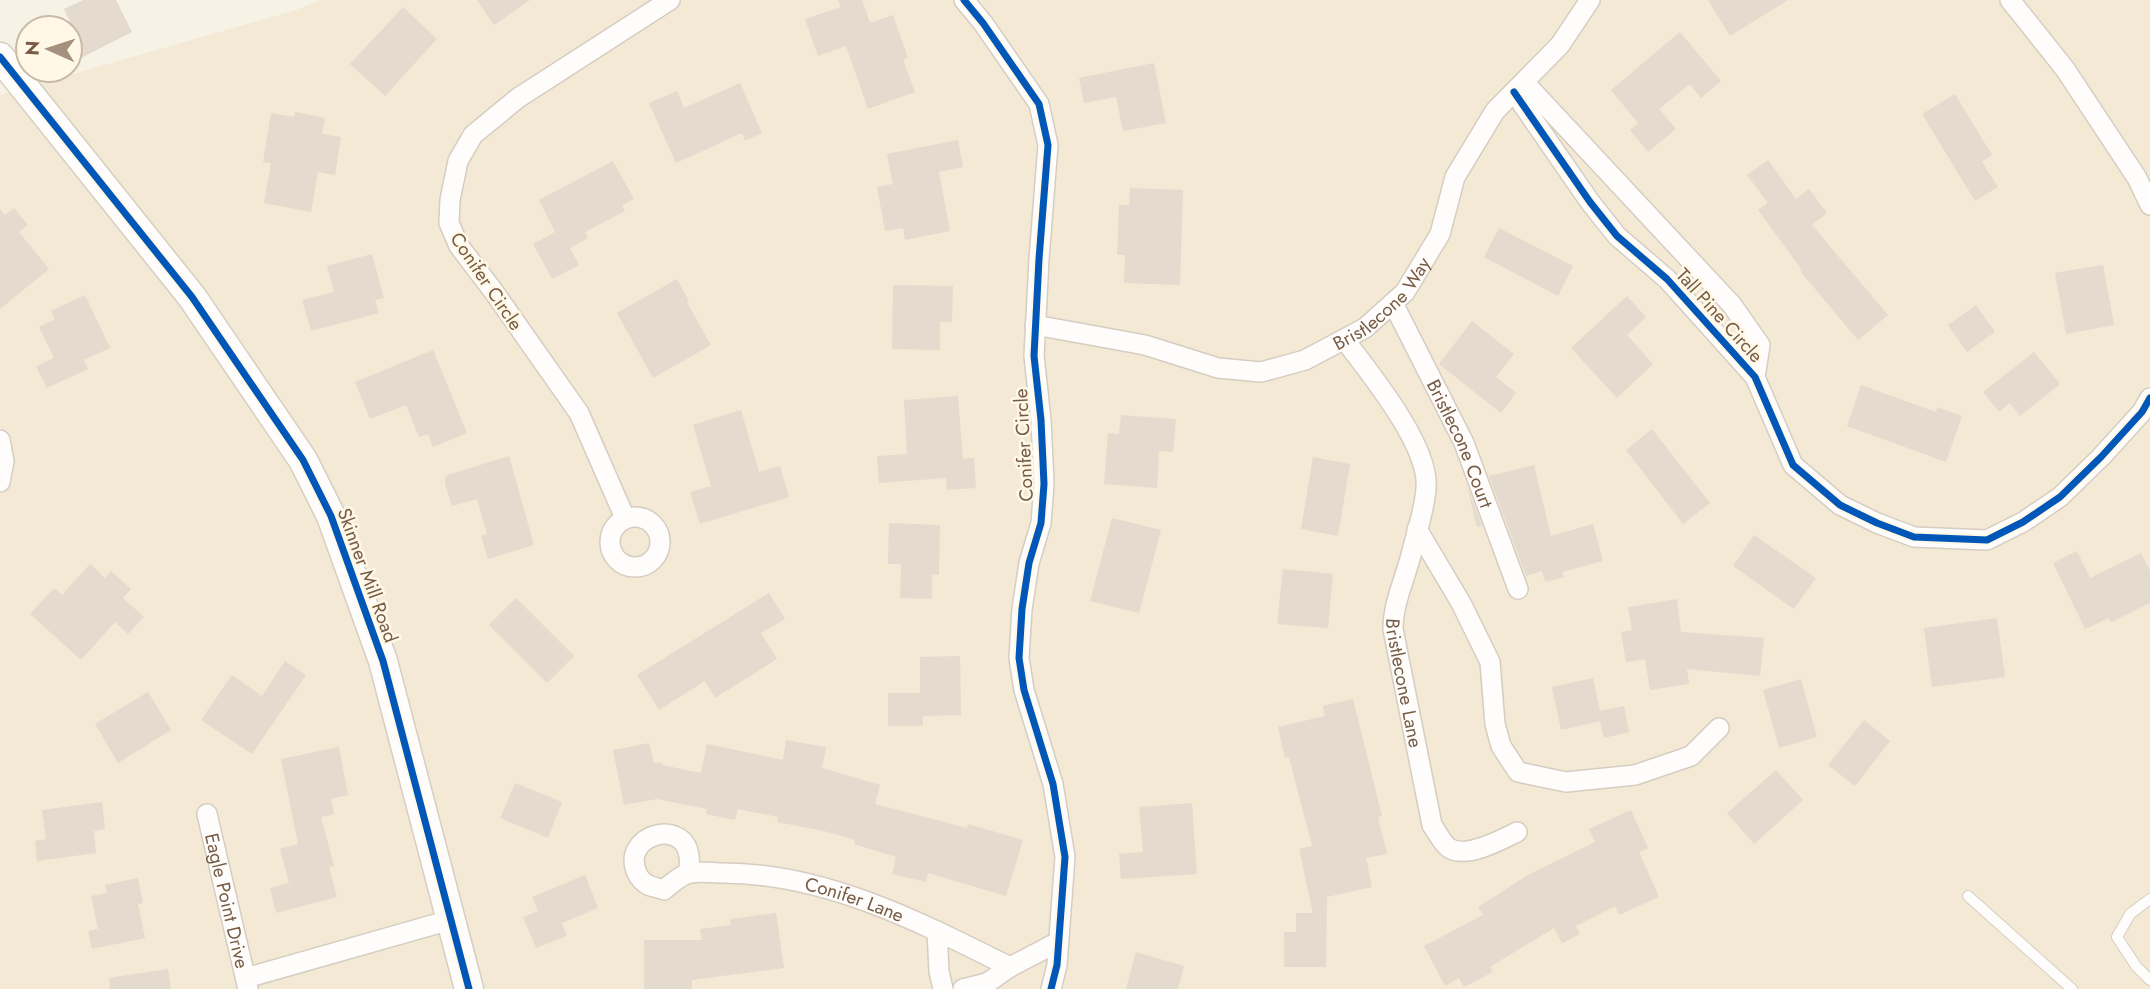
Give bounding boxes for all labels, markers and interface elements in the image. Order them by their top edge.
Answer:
north arrow [14,14,84,84]
text: N [19,40,46,56]
street label: Conifer Circle [444,227,530,336]
street label: Bristlecone Way [1328,251,1437,357]
street label: Tall Pine Circle [1670,262,1770,369]
street label: Bristlecone Court [1420,375,1500,512]
street label: Conifer Circle [1007,388,1040,502]
street label: Skinner Mill Road [331,504,404,646]
street label: Bristlecone Lane [1379,618,1429,750]
street label: Eagle Point Drive [198,830,256,971]
street label: Conifer Lane [802,870,908,929]

